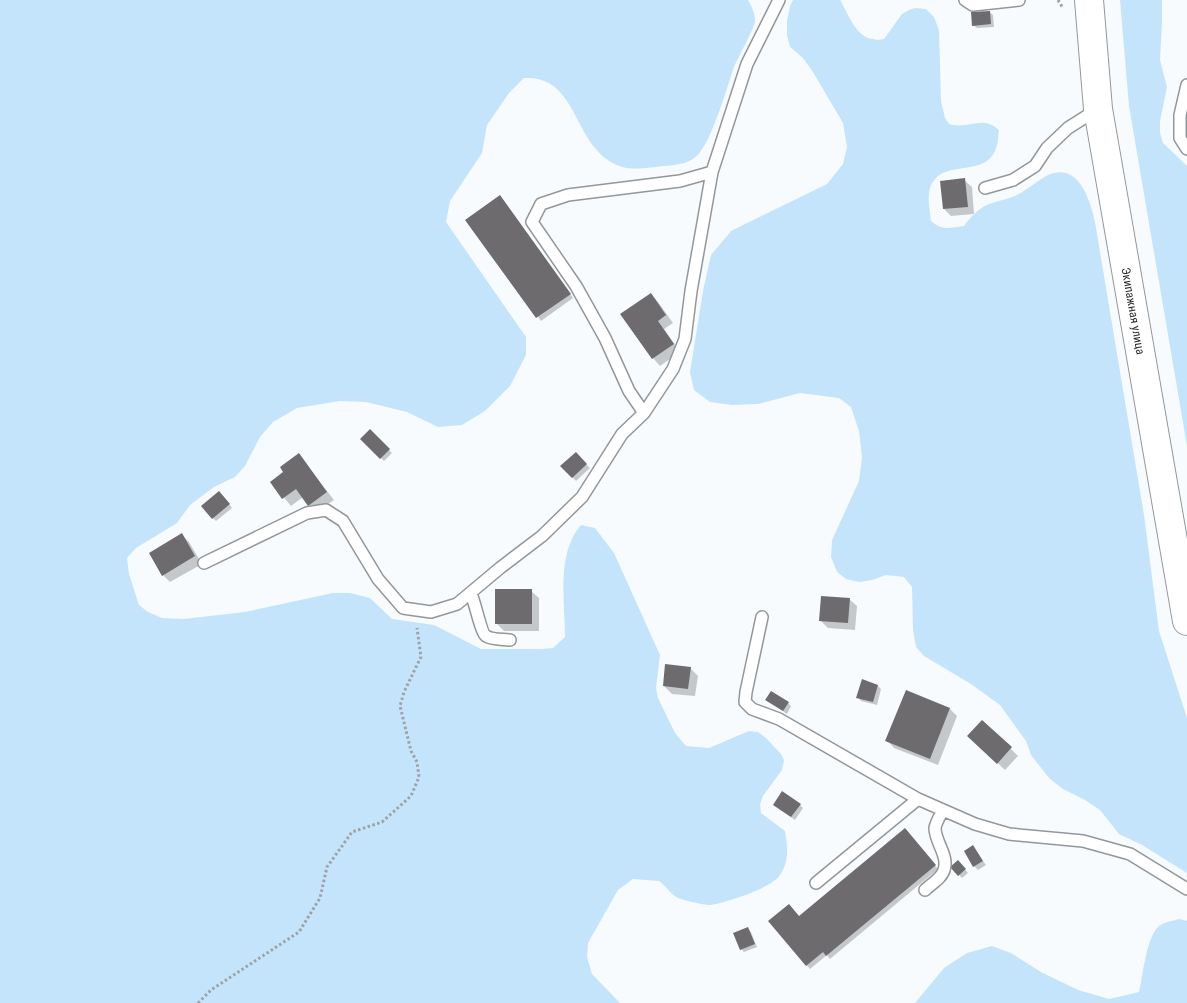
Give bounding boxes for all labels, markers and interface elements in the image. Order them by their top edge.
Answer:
street label: Экипажная улица [1118,266,1148,356]

